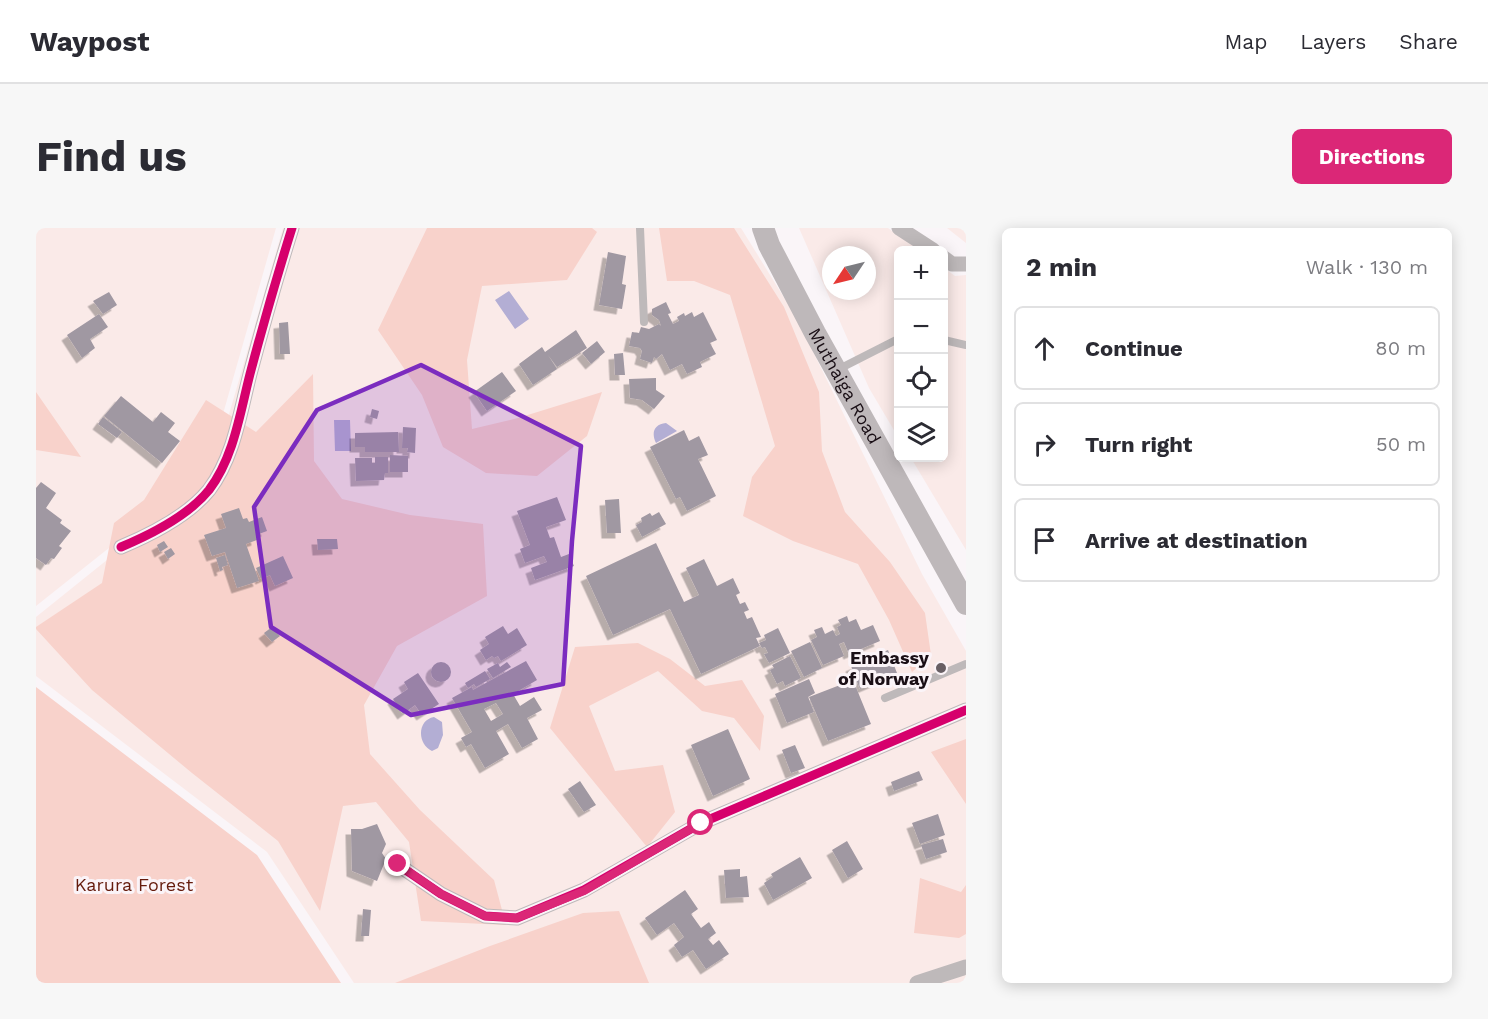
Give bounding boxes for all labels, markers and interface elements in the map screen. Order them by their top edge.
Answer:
text: Waypost [30,25,149,58]
text: Map [1224,29,1267,54]
text: Layers [1300,29,1366,54]
text: Share [1399,29,1458,54]
button: Directions [1292,129,1452,184]
text: Find us [36,132,187,181]
north arrow [822,246,876,300]
map controls [894,246,948,462]
button: + [894,246,948,300]
text: 2 min [1026,252,1097,282]
text: Walk · 130 m [1306,255,1428,279]
button: − [894,300,948,354]
street label: Muthaiga Road [804,324,886,447]
icon: ahead [1028,332,1061,365]
text: Continue [1085,336,1183,361]
text: 80 m [1375,336,1426,360]
button: locate [894,354,948,408]
button: layers [894,408,948,462]
icon: right [1028,428,1061,461]
text: Turn right [1085,432,1192,457]
text: 50 m [1376,432,1426,456]
icon: arrive [1028,524,1061,557]
text: Arrive at destination [1085,528,1308,553]
place label: Embassy of Norway [838,647,930,689]
marker: Embassy of Norway [934,661,948,675]
route start [687,809,713,835]
route end [384,850,410,876]
park label: Karura Forest [75,874,194,895]

